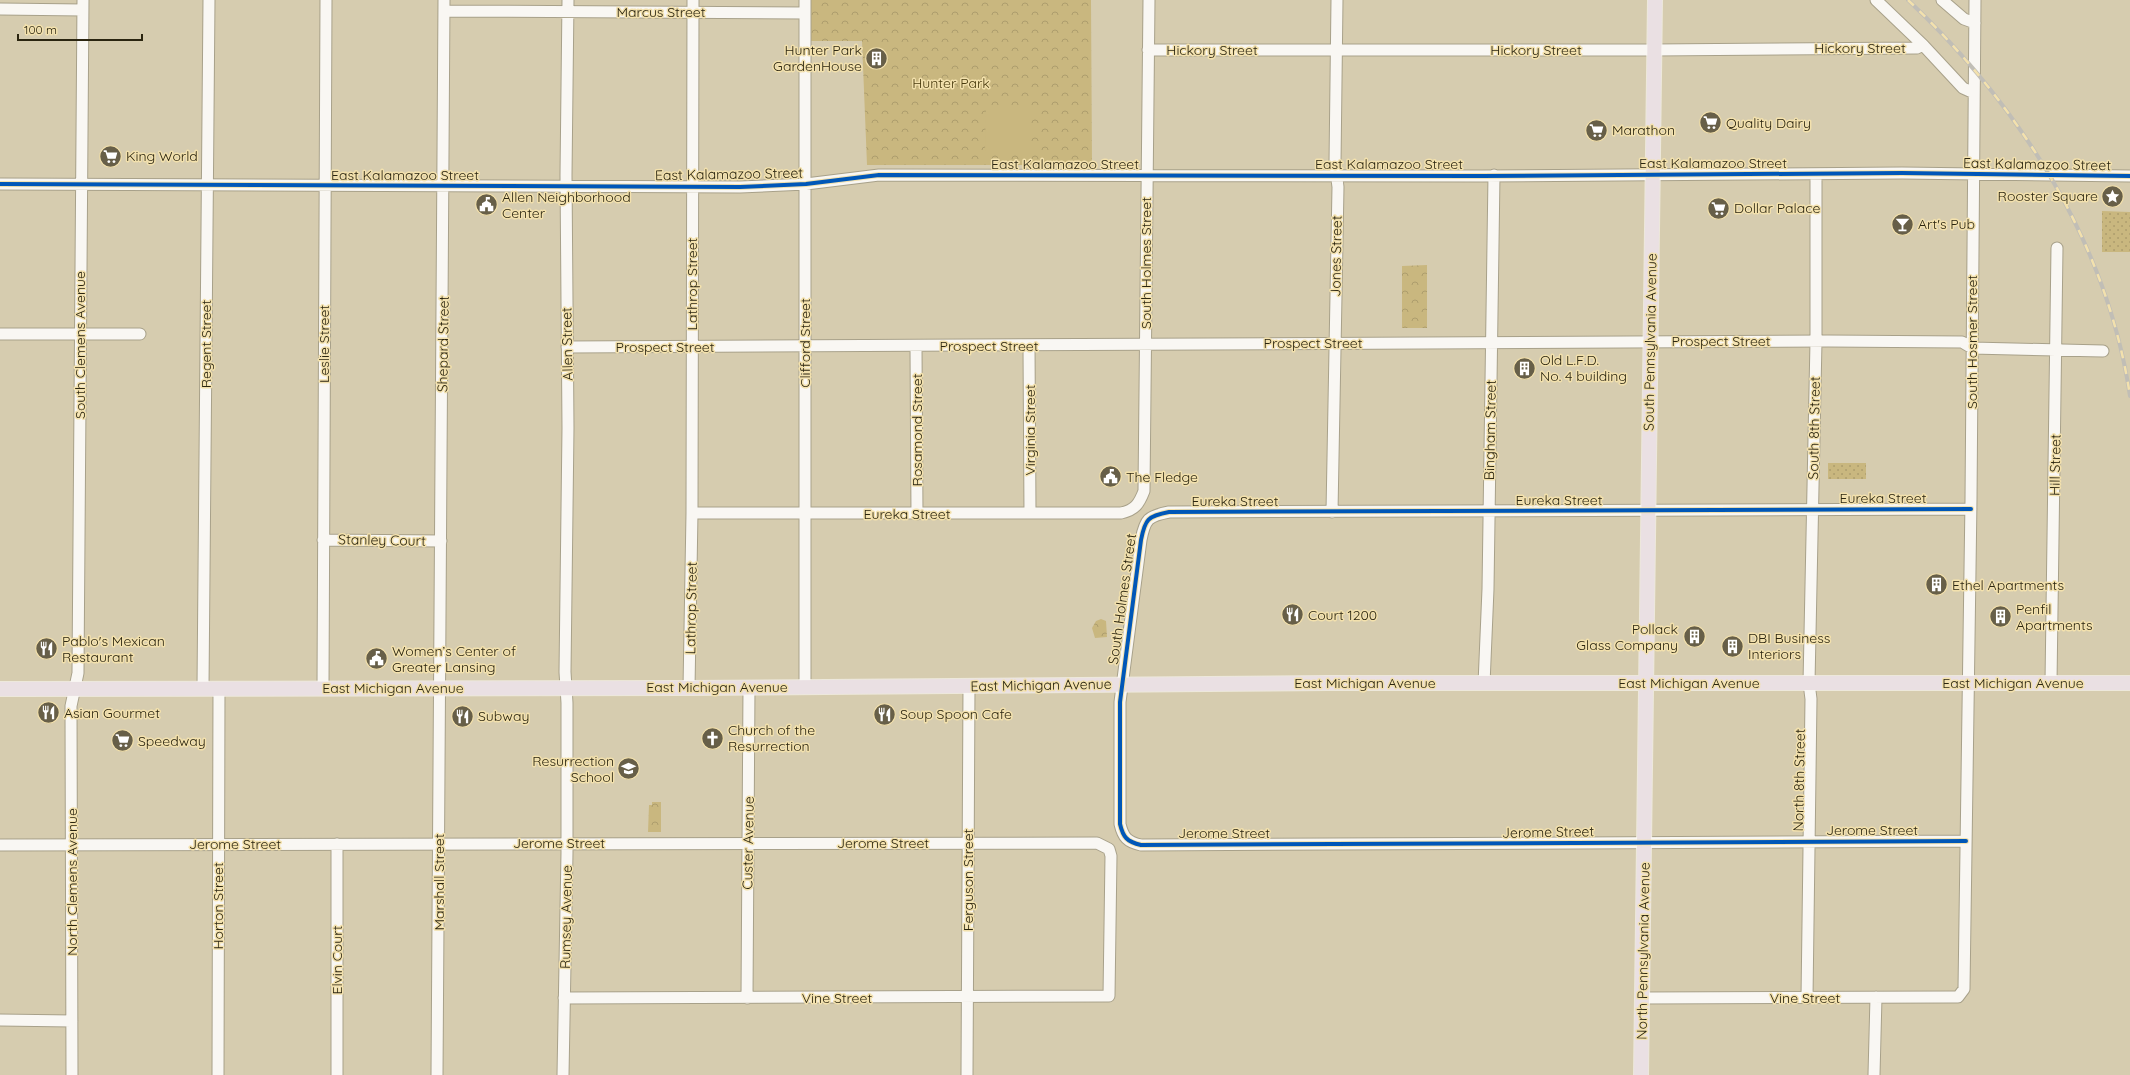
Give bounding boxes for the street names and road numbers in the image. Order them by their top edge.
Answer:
street label: Marcus Street [616,3,706,21]
street label: Hickory Street [1814,39,1906,57]
street label: Hickory Street [1166,41,1258,59]
street label: Hickory Street [1490,41,1582,59]
street label: East Kalamazoo Street [1639,154,1787,172]
street label: East Kalamazoo Street [1963,154,2111,174]
street label: East Kalamazoo Street [991,155,1139,173]
street label: East Kalamazoo Street [1315,155,1463,173]
street label: East Kalamazoo Street [655,164,803,184]
street label: East Kalamazoo Street [331,166,479,184]
street label: South Holmes Street [1137,197,1155,329]
street label: Jones Street [1326,215,1346,297]
street label: Lathrop Street [683,237,701,330]
street label: South Pennsylvania Avenue [1639,253,1661,431]
street label: South Clemens Avenue [71,271,89,419]
street label: South Hosmer Street [1963,275,1981,409]
street label: Shepard Street [433,295,453,392]
street label: Clifford Street [796,298,814,388]
street label: Regent Street [197,300,215,388]
street label: Leslie Street [315,305,333,383]
street label: Allen Street [557,307,577,381]
street label: Prospect Street [1672,332,1771,350]
street label: Prospect Street [1264,334,1363,352]
street label: Prospect Street [940,337,1039,355]
street label: Prospect Street [616,338,715,356]
street label: Rosamond Street [908,373,926,486]
street label: South 8th Street [1804,376,1824,480]
street label: Bingham Street [1480,379,1500,480]
street label: Virginia Street [1021,384,1039,475]
street label: Hill Street [2045,434,2065,496]
street label: Eureka Street [1840,489,1927,507]
street label: Eureka Street [1516,491,1603,509]
street label: Eureka Street [1192,492,1279,510]
street label: Eureka Street [864,505,951,523]
street label: Stanley Court [338,530,426,550]
street label: South Holmes Street [1104,532,1140,666]
street label: Lathrop Street [681,561,701,655]
street label: East Michigan Avenue [1294,674,1436,692]
street label: East Michigan Avenue [1618,674,1760,692]
street label: East Michigan Avenue [1942,674,2084,692]
street label: East Michigan Avenue [970,675,1112,695]
street label: East Michigan Avenue [646,678,788,696]
street label: East Michigan Avenue [322,679,464,697]
street label: North 8th Street [1789,728,1809,832]
street label: Custer Avenue [738,796,758,890]
street label: North Clemens Avenue [63,808,81,956]
street label: Jerome Street [1826,821,1918,839]
street label: Jerome Street [1502,822,1595,842]
street label: Jerome Street [1178,824,1270,842]
street label: Ferguson Street [959,828,977,931]
street label: Marshall Street [430,833,448,930]
street label: Jerome Street [513,834,605,852]
street label: Jerome Street [837,834,929,852]
street label: Jerome Street [189,835,281,853]
street label: Horton Street [209,862,227,950]
street label: North Pennsylvania Avenue [1632,862,1654,1040]
street label: Rumsey Avenue [556,865,576,969]
street label: Elvin Court [328,925,346,994]
street label: Vine Street [802,989,872,1007]
street label: Vine Street [1770,989,1840,1007]

